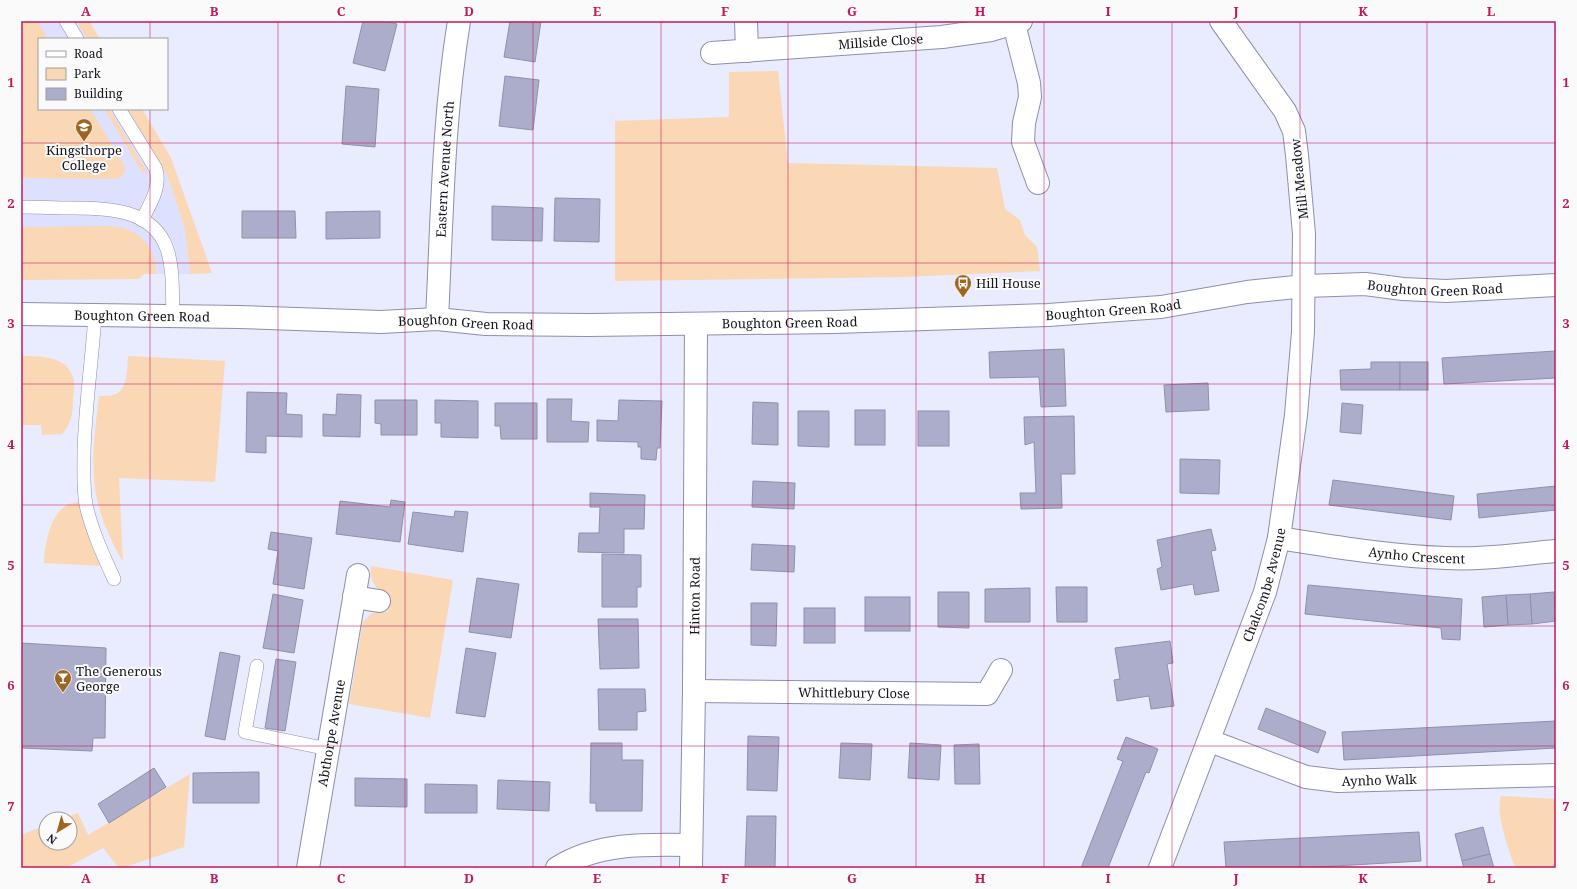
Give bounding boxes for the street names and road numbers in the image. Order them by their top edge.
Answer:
street label: Millside Close [837,29,924,53]
street label: Eastern Avenue North [432,100,458,238]
street label: Mill Meadow [1286,137,1312,220]
street label: Boughton Green Road [1366,275,1504,300]
street label: Boughton Green Road [1045,295,1182,324]
street label: Boughton Green Road [74,306,210,326]
street label: Boughton Green Road [397,310,534,333]
street label: Boughton Green Road [721,312,858,332]
street label: Chalcombe Avenue [1238,527,1289,644]
street label: Aynho Crescent [1368,542,1466,567]
street label: Hinton Road [685,557,704,635]
street label: Abthorpe Avenue [313,678,349,788]
street label: Whittlebury Close [798,683,910,702]
street label: Aynho Walk [1341,770,1417,790]

